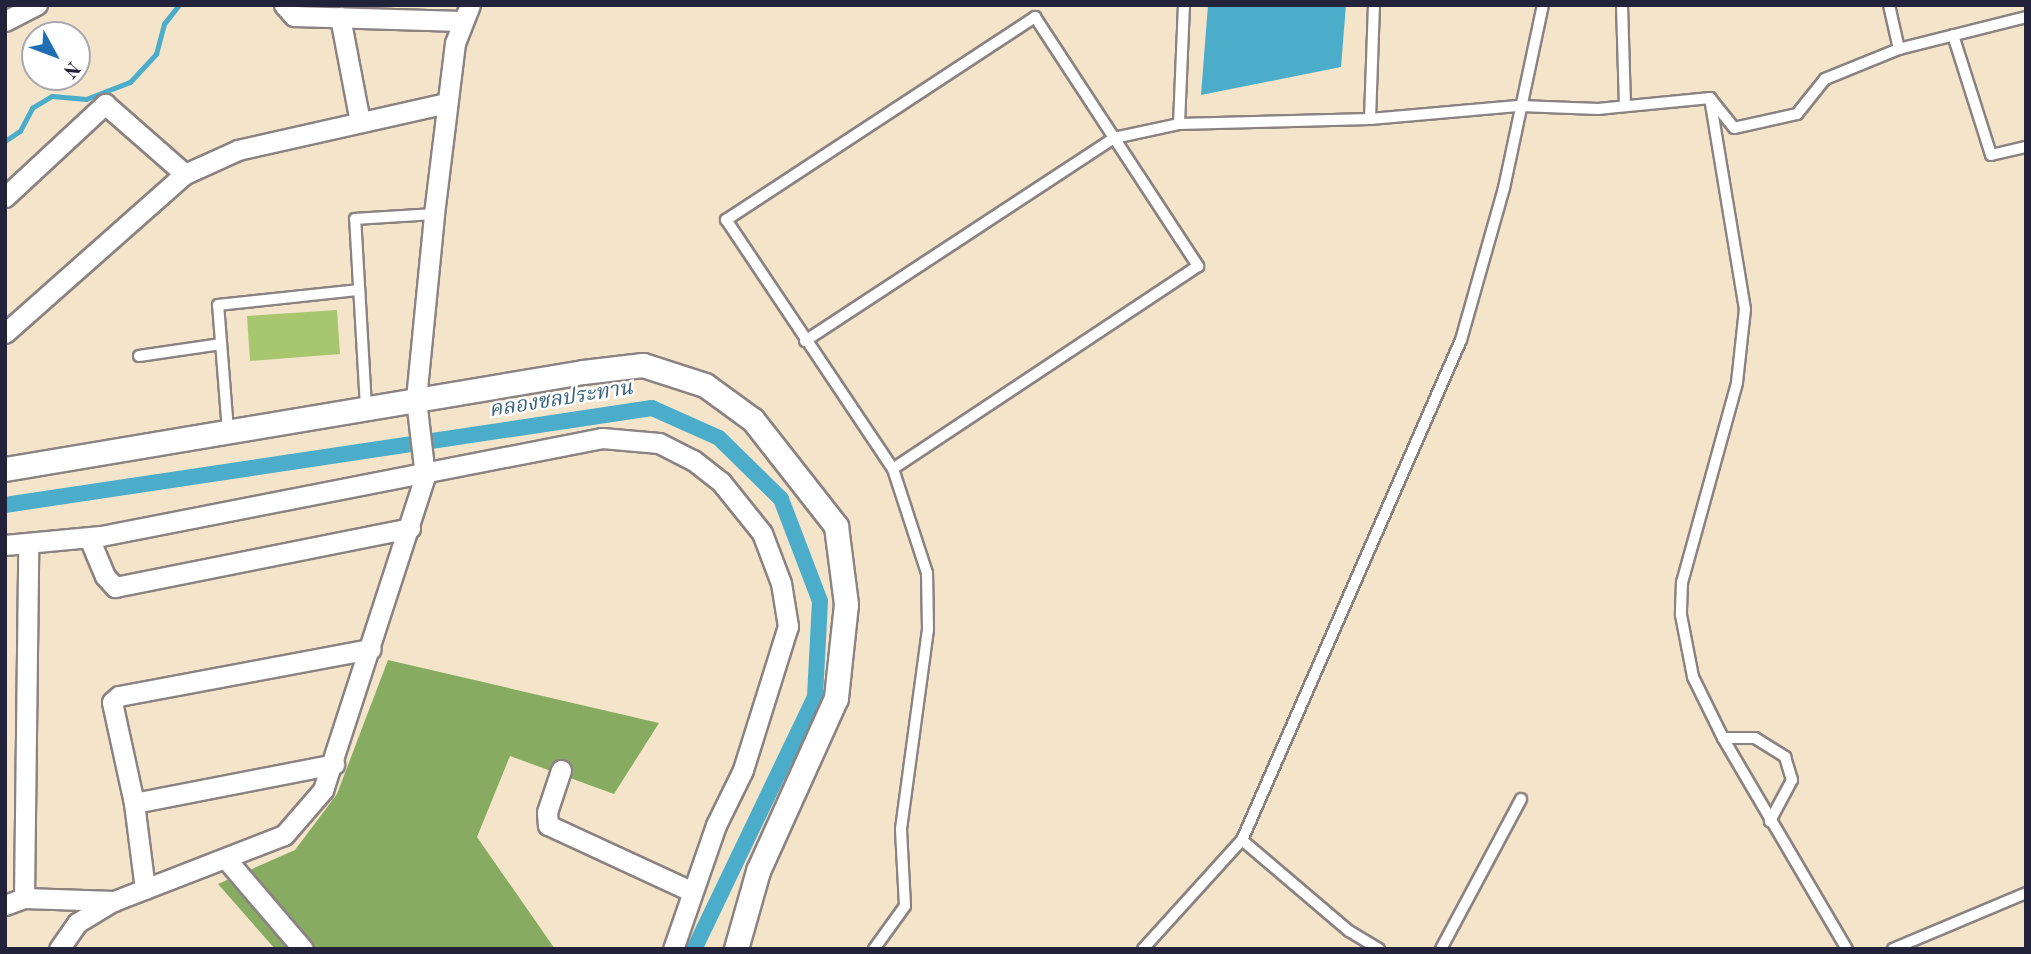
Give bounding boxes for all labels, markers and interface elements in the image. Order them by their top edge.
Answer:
north arrow [21,21,91,91]
text: N [59,57,83,81]
water label: คลองชลประทาน [487,376,635,424]

